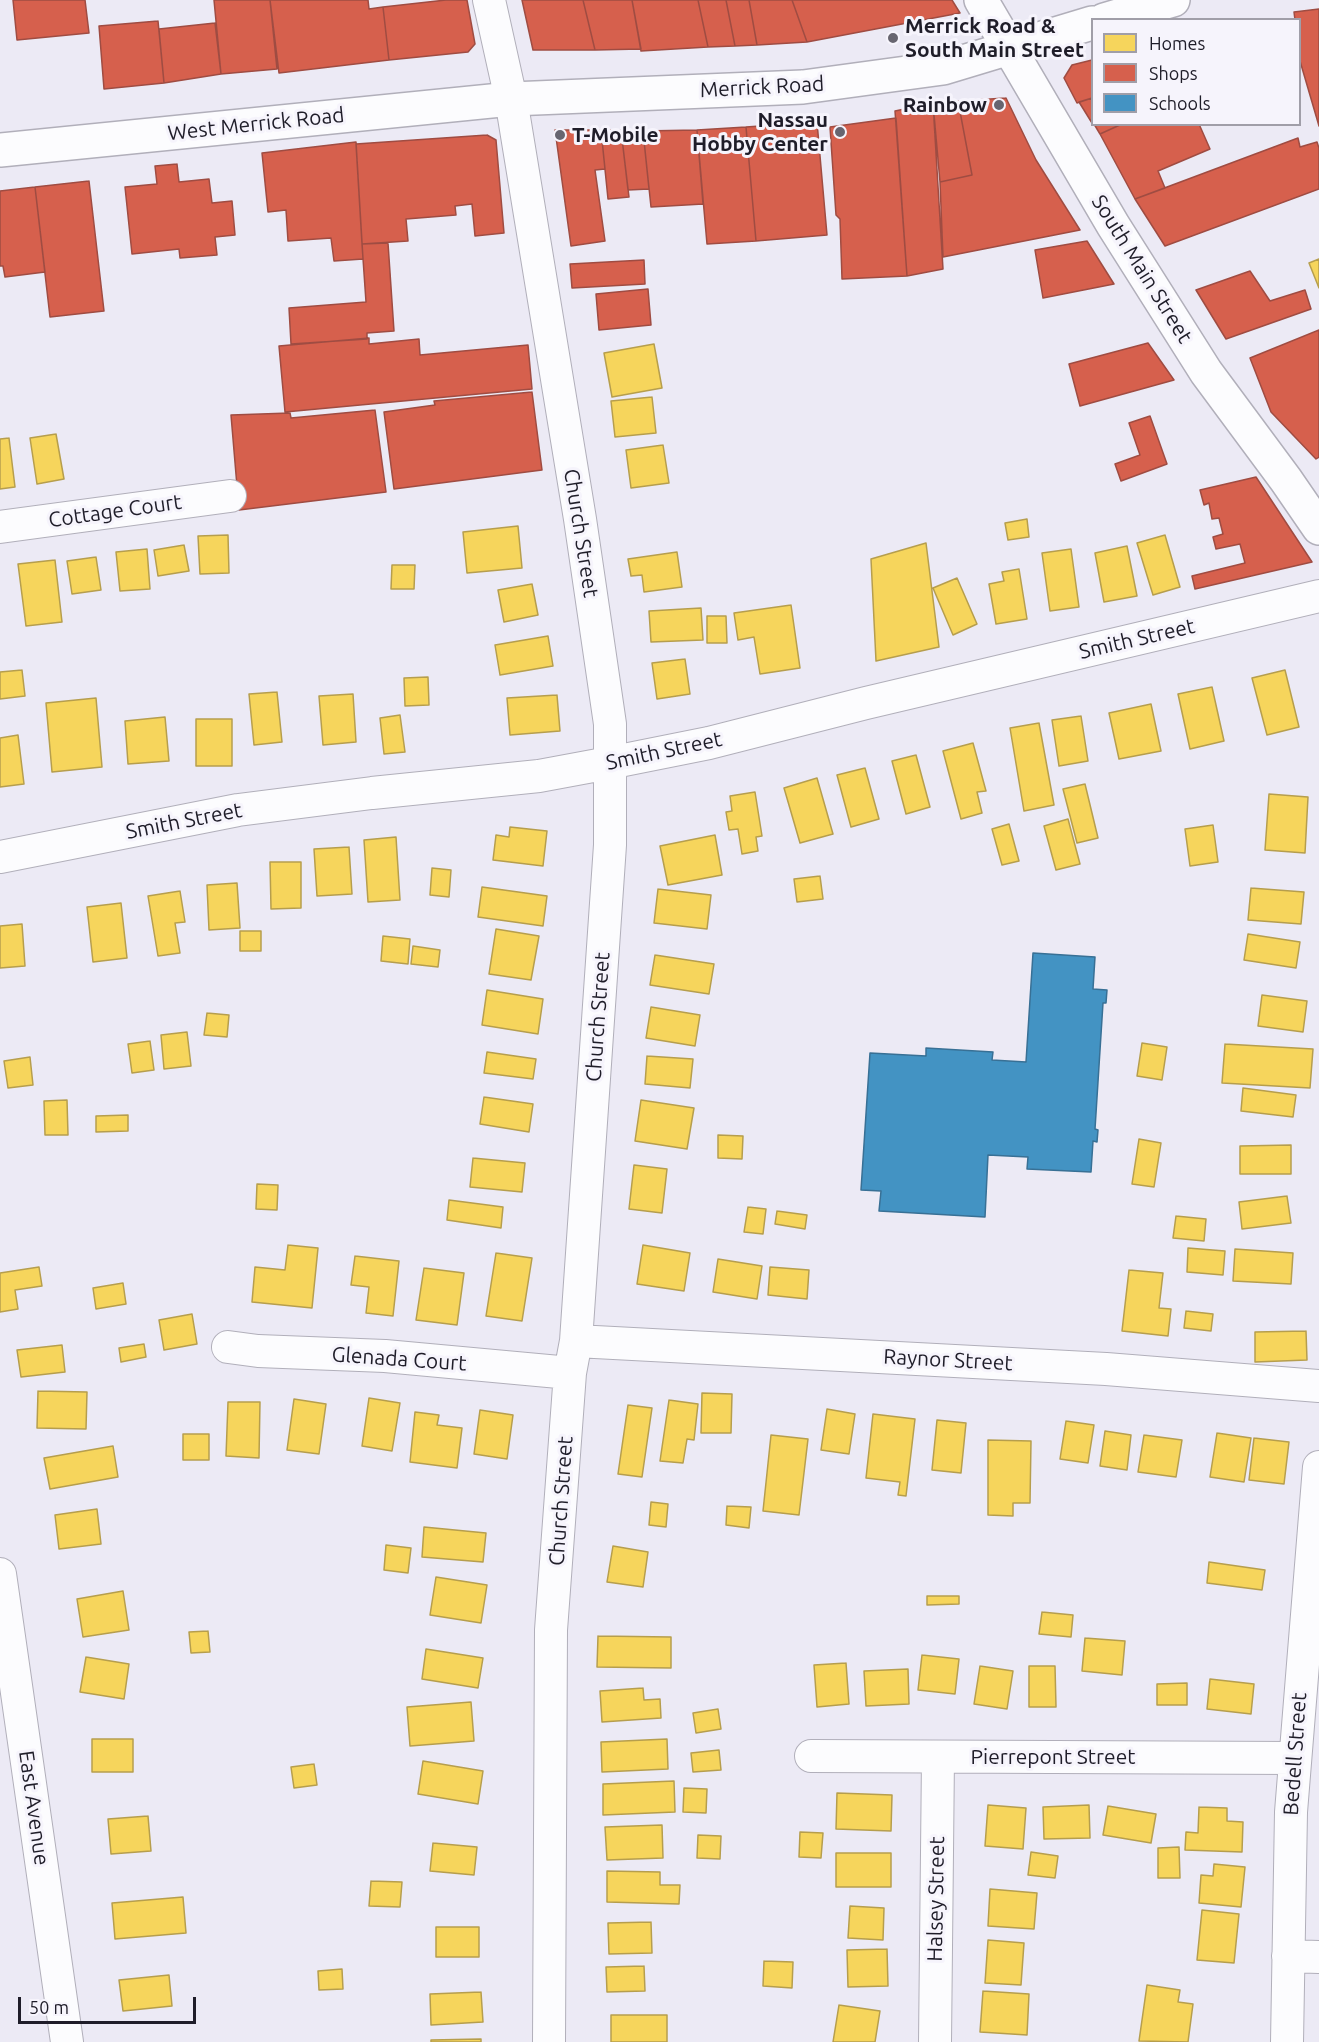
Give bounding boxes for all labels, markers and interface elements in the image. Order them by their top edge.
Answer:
place label: Merrick Road & South Main Street [905,13,1084,63]
legend [1091,18,1301,126]
marker: Merrick Road & South Main Street [886,31,900,45]
text: Homes [1149,33,1205,53]
text: Shops [1149,63,1198,83]
street label: Merrick Road [699,71,825,103]
place label: Rainbow [903,92,987,118]
text: Schools [1149,93,1211,113]
marker: Rainbow [992,98,1006,112]
street label: West Merrick Road [167,102,345,146]
place label: Nassau Hobby Center [692,107,828,157]
place label: T-Mobile [572,122,659,148]
marker: Nassau Hobby Center [833,125,847,139]
marker: T-Mobile [553,128,567,142]
street label: South Main Street [1086,190,1198,348]
street label: Church Street [558,467,604,599]
street label: Cottage Court [47,489,183,533]
street label: Smith Street [1077,613,1197,665]
street label: Smith Street [604,726,724,776]
street label: Smith Street [124,797,244,845]
street label: Church Street [581,951,615,1083]
street label: Glenada Court [331,1342,467,1376]
street label: Raynor Street [883,1344,1013,1376]
street label: Church Street [544,1435,578,1567]
street label: Bedell Street [1278,1692,1312,1816]
street label: Pierrepont Street [971,1744,1135,1770]
street label: East Avenue [13,1749,55,1867]
street label: Halsey Street [922,1836,950,1962]
scale bar [21,1985,200,2023]
text: 50 m [29,1997,69,2017]

